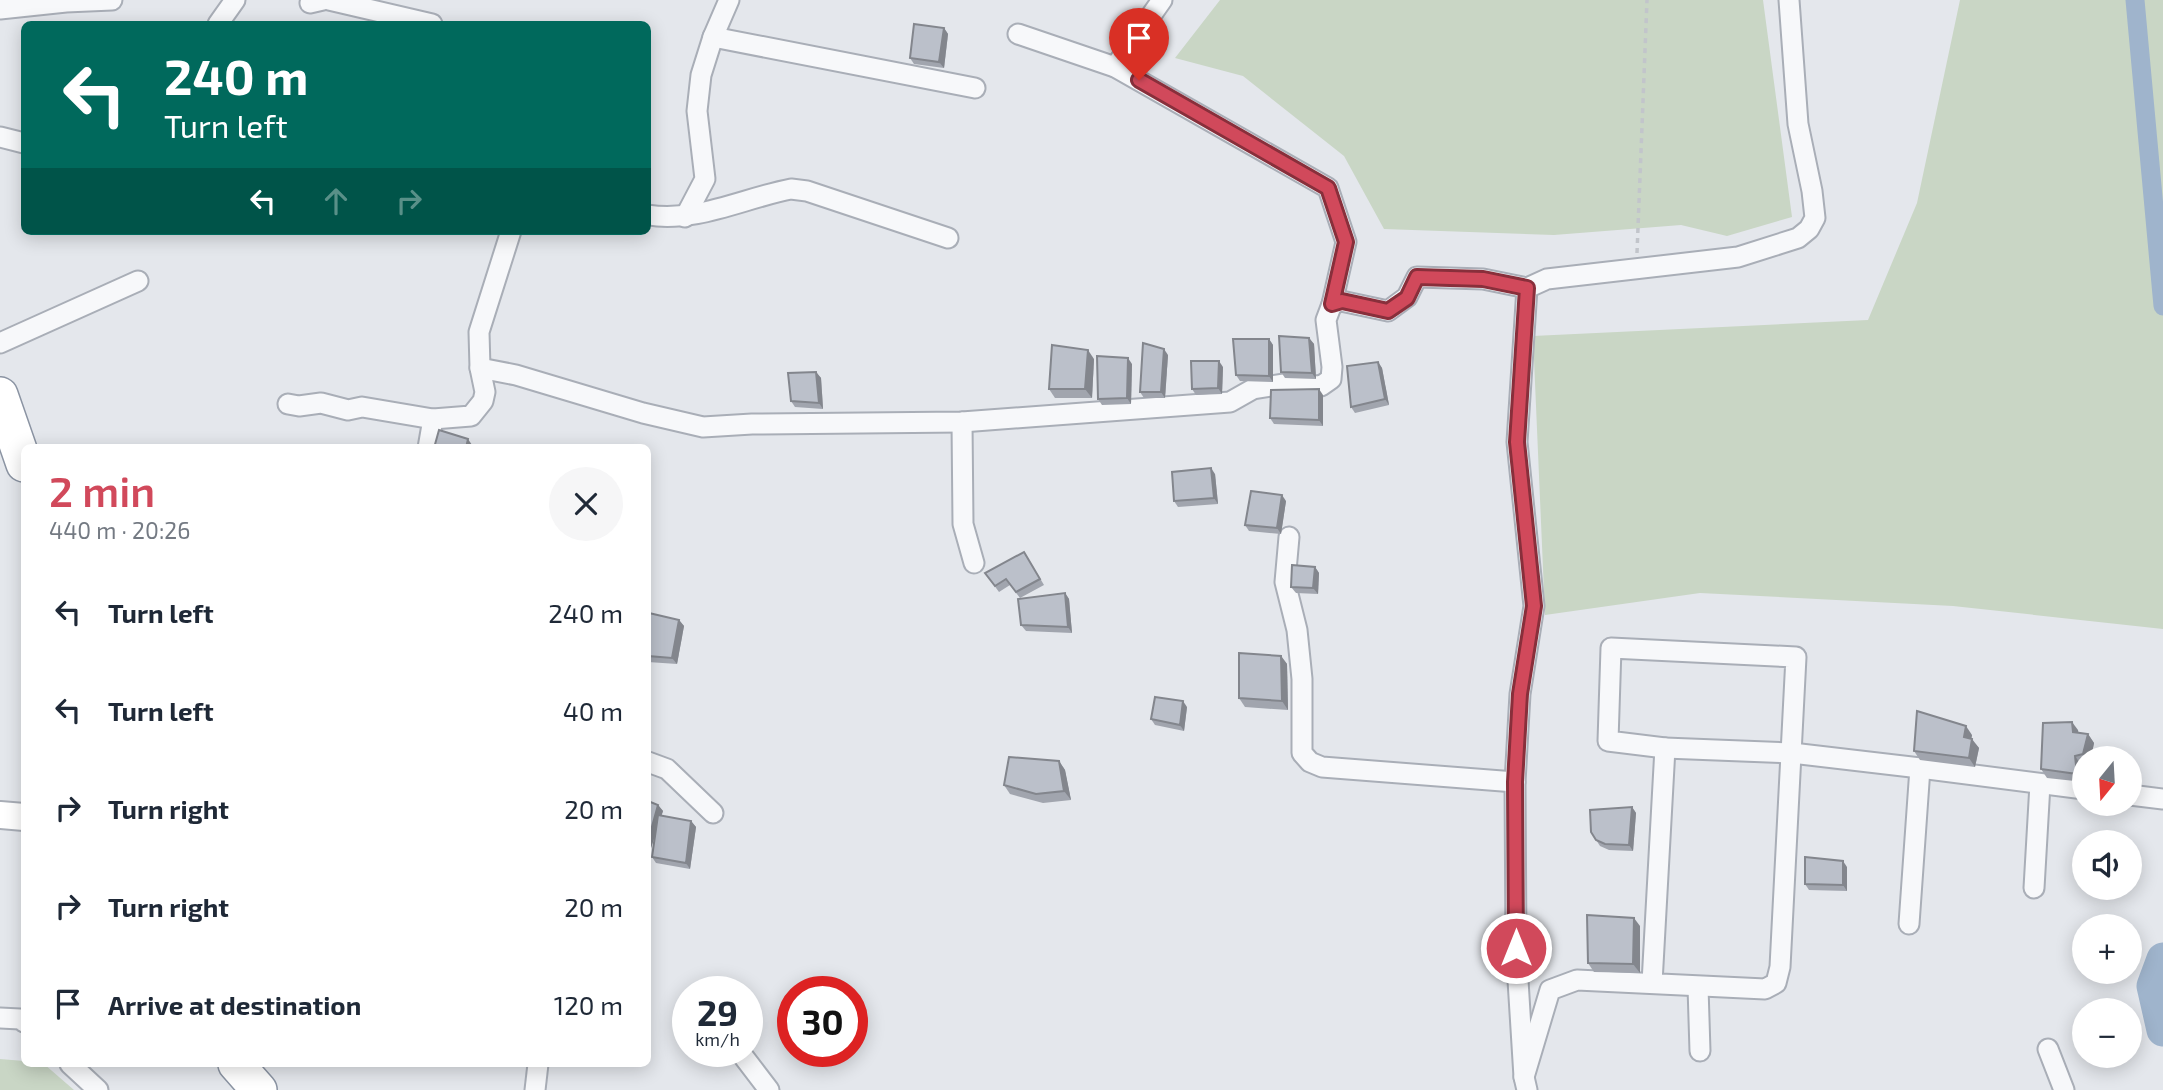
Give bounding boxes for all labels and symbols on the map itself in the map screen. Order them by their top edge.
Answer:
pin [1109,8,1169,80]
north arrow [2072,746,2142,816]
position arrow [1479,911,1553,985]
speed limit sign: 30 [777,976,868,1067]

